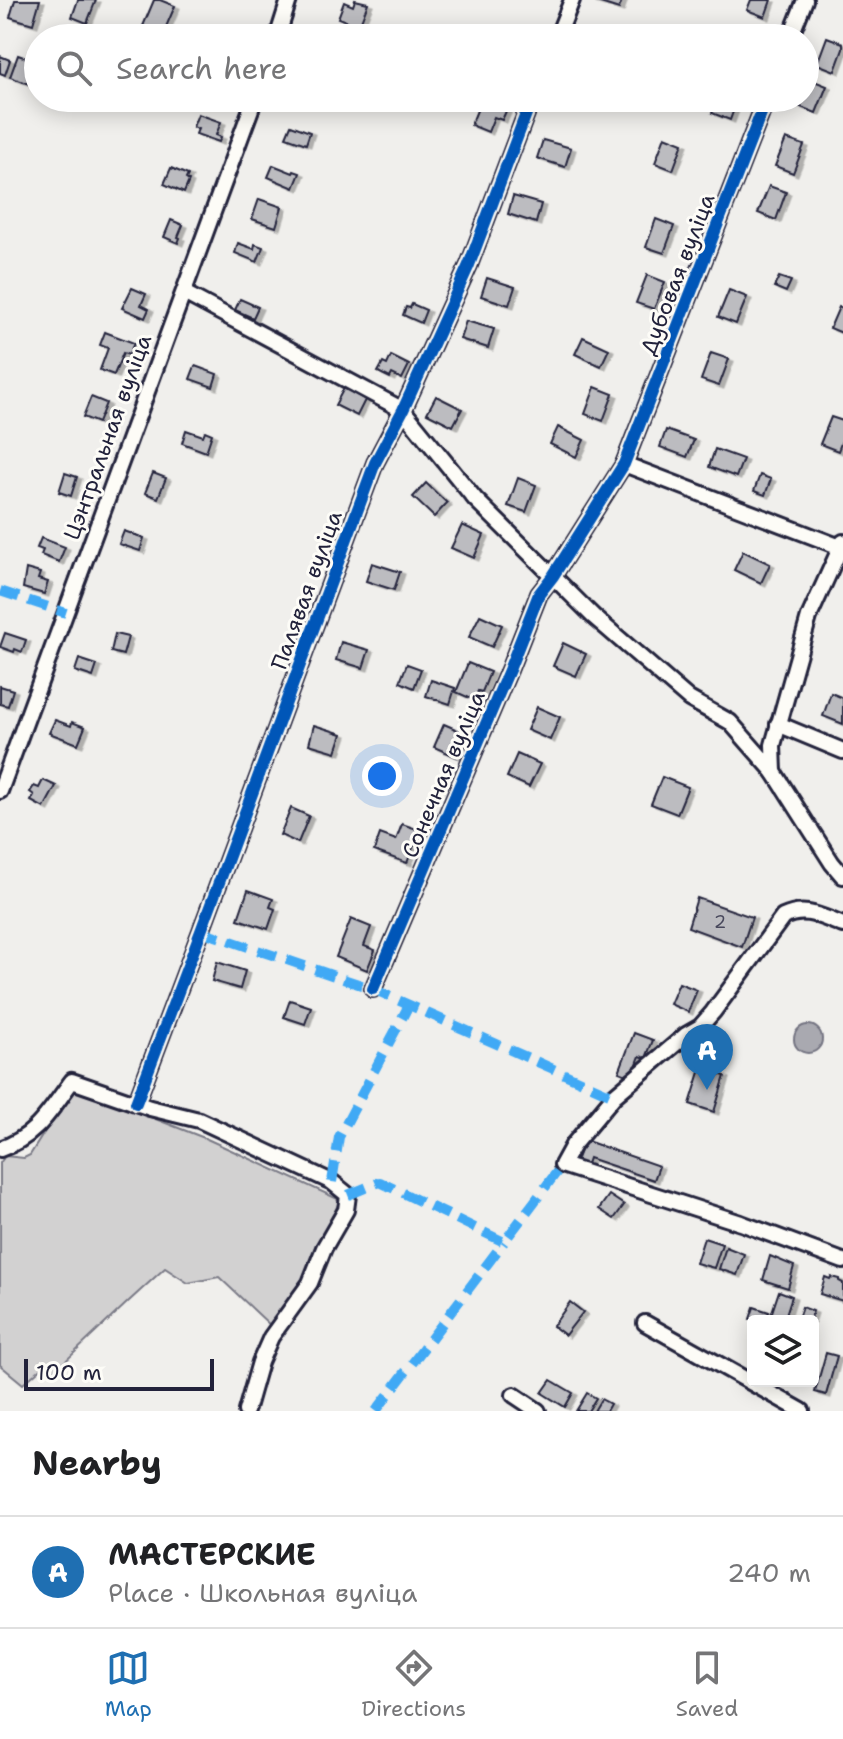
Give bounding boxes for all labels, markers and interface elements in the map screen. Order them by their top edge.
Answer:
search box [24,24,819,112]
icon: search [52,46,96,90]
text: Search here [116,48,287,89]
street label: Дубовая вуліца [633,189,722,359]
street label: Цэнтральная вуліца [57,330,158,544]
street label: Палявая вуліца [264,506,349,674]
street label: Сонечная вуліца [395,686,492,862]
your location [362,756,402,796]
house number: 2 [714,910,726,934]
pin: A [681,1024,733,1090]
map controls [747,1315,819,1387]
button: layers [747,1315,819,1387]
scale bar [24,1355,214,1391]
text: 100 m [36,1358,102,1387]
text: Nearby [32,1440,162,1486]
text: МАСТЕРСКИЕ [108,1534,316,1575]
text: A [48,1555,68,1590]
text: 240 m [727,1555,811,1590]
text: Place · Школьная вуліца [108,1575,417,1610]
tab: Map [105,1646,152,1723]
tab: Directions [361,1646,466,1723]
tab: Saved [676,1646,738,1723]

